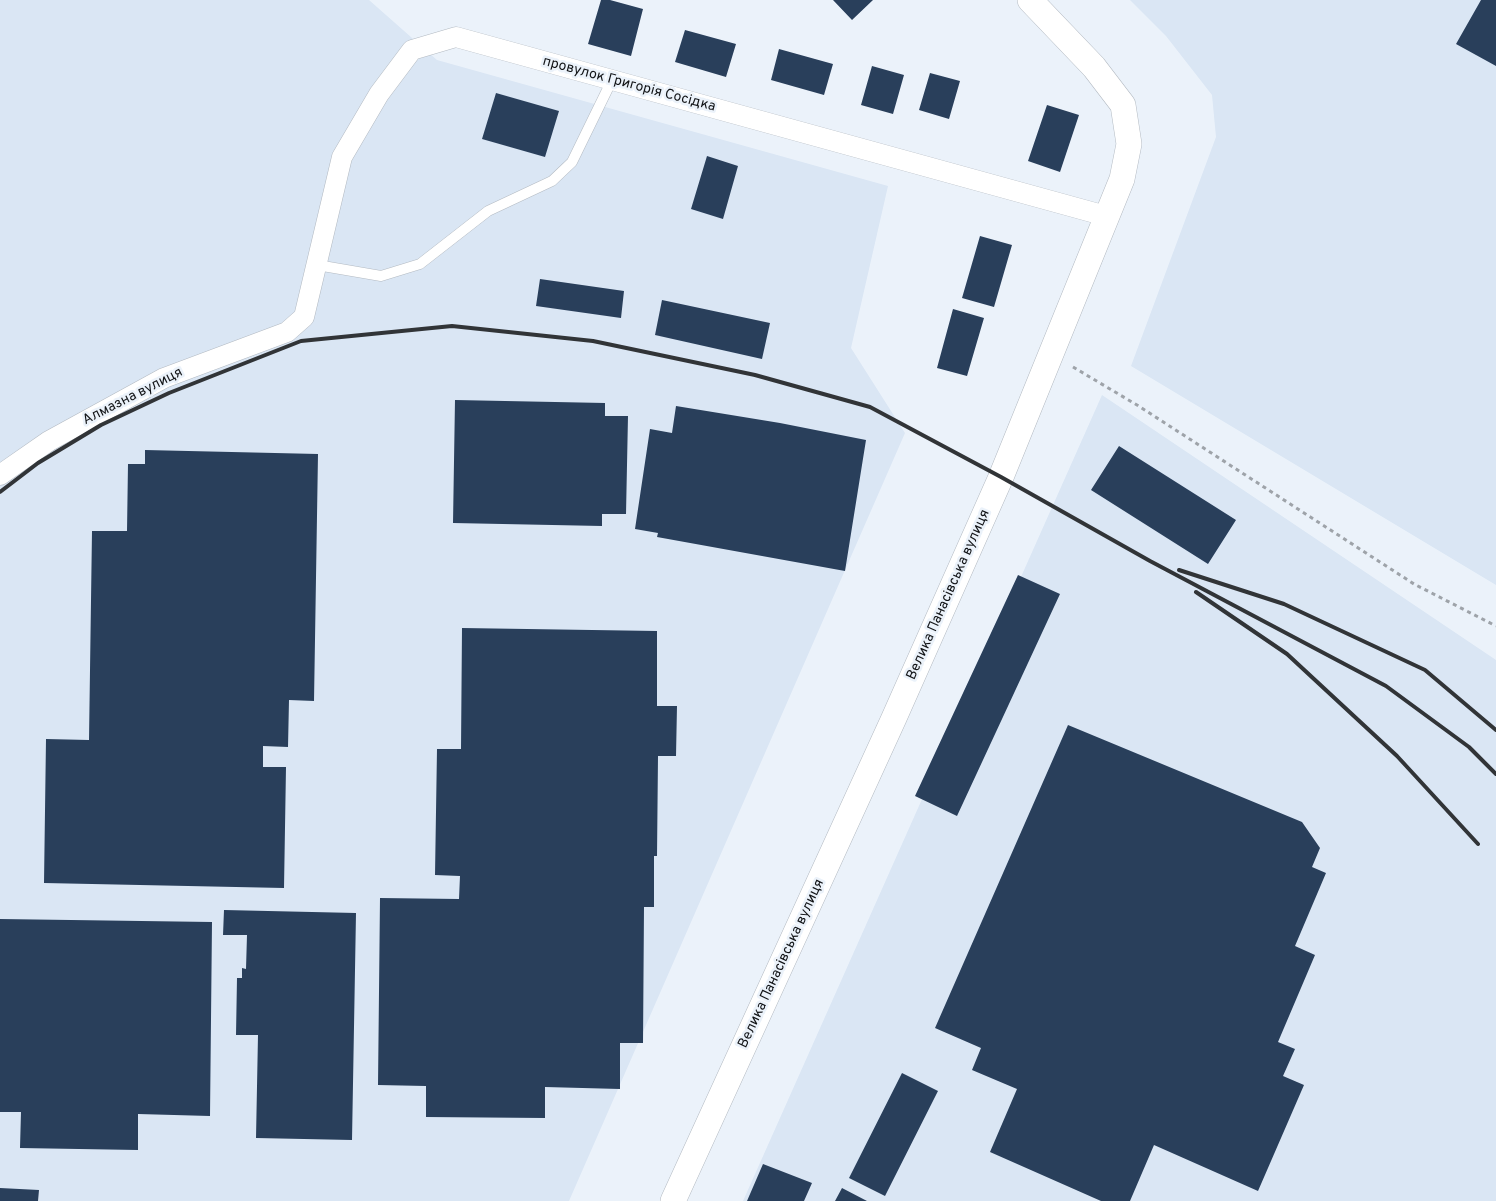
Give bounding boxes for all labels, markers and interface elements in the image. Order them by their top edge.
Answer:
street label: провулок Григорія Сосідка [541,54,717,116]
street label: Алмазна вулиця [80,365,186,429]
street label: Велика Панасівська вулиця [904,507,994,683]
street label: Велика Панасівська вулиця [735,877,829,1051]

